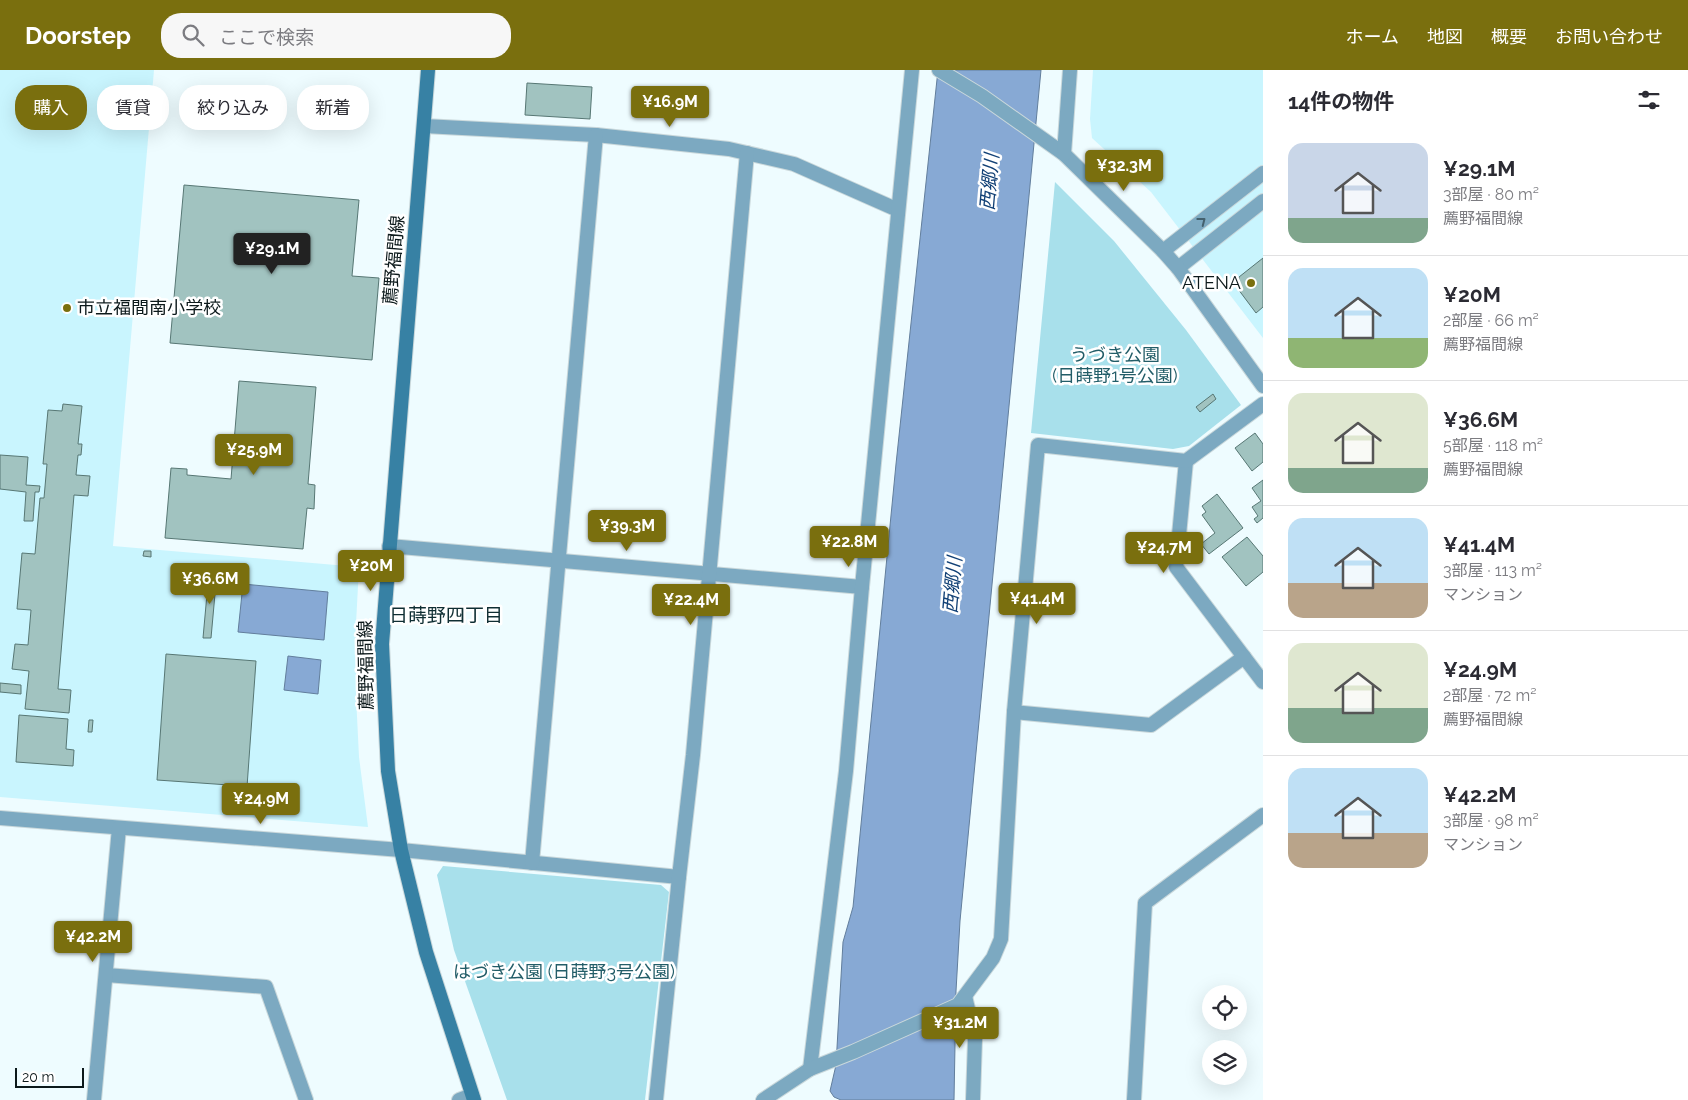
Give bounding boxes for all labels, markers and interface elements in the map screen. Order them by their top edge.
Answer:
search box [161,13,511,58]
text: Doorstep [25,21,131,50]
icon: search [179,21,207,49]
text: ここで検索 [219,26,314,48]
text: ホーム [1346,26,1399,47]
text: 地図 [1427,26,1463,47]
text: 概要 [1491,26,1527,47]
text: お問い合わせ [1555,26,1663,47]
chip: 購入 [15,85,87,130]
chip: 賃貸 [97,85,169,130]
chip: 絞り込み [179,85,287,130]
chip: 新着 [297,85,369,130]
pin: ¥16.9M [629,85,711,128]
icon: filters [1635,86,1663,114]
text: 14件の物件 [1288,89,1394,114]
text: ¥16.9M [642,92,698,111]
pin: ¥32.3M [1083,150,1165,192]
water label: 西郷川 [976,151,1003,211]
text: ¥32.3M [1096,156,1152,175]
text: ¥29.1M [1443,156,1515,181]
icon: home [1328,163,1388,223]
text: 3部屋 · 80 m² [1443,185,1539,204]
text: 薦野福間線 [1443,209,1523,228]
street label: 薦野福間線 [379,214,408,306]
one-way arrow [1196,219,1205,227]
pin: ¥29.1M [231,232,313,275]
text: ¥29.1M [244,239,300,258]
place label: ATENA [1182,272,1241,293]
marker: ATENA [1245,277,1257,289]
text: ¥20M [1443,282,1501,307]
icon: home [1328,288,1388,348]
place label: 市立福間南小学校 [77,297,221,318]
marker: 市立福間南小学校 [61,302,73,314]
text: 2部屋 · 66 m² [1443,311,1539,330]
text: 薦野福間線 [1443,335,1523,354]
park label: うづき公園 (日蒔野1号公園) [1052,344,1178,386]
text: ¥36.6M [1443,407,1518,432]
icon: home [1328,413,1388,473]
pin: ¥25.9M [213,434,295,476]
text: 5部屋 · 118 m² [1443,436,1543,455]
text: ¥25.9M [226,440,282,459]
text: 薦野福間線 [1443,460,1523,479]
pin: ¥39.3M [586,510,668,552]
text: ¥39.3M [599,516,655,535]
pin: ¥22.8M [808,526,890,568]
text: ¥22.8M [821,532,877,551]
pin: ¥24.7M [1123,532,1205,574]
text: ¥41.4M [1443,532,1515,557]
text: ¥24.7M [1136,538,1192,557]
icon: home [1328,538,1388,598]
pin: ¥20M [341,550,401,592]
water label: 西郷川 [939,554,966,614]
text: ¥20M [349,556,393,575]
text: 3部屋 · 113 m² [1443,561,1542,580]
pin: ¥36.6M [169,562,251,605]
text: ¥36.6M [181,569,239,588]
pin: ¥41.4M [996,582,1078,625]
pin: ¥22.4M [650,584,732,626]
text: マンション [1443,585,1523,604]
text: ¥41.4M [1009,589,1065,608]
text: ¥22.4M [663,590,719,609]
district label: 日蒔野四丁目 [389,604,503,626]
street label: 薦野福間線 [354,620,377,710]
text: ¥24.9M [1443,657,1517,682]
icon: home [1328,663,1388,723]
text: 2部屋 · 72 m² [1443,686,1536,705]
text: 薦野福間線 [1443,710,1523,729]
pin: ¥24.9M [220,782,302,825]
text: ¥42.2M [1443,782,1517,807]
icon: home [1328,788,1388,848]
text: ¥24.9M [233,789,289,808]
text: 3部屋 · 98 m² [1443,811,1539,830]
text: マンション [1443,835,1523,854]
pin: ¥42.2M [52,920,134,963]
text: ¥42.2M [65,927,121,946]
park label: はづき公園 (日蒔野3号公園) [453,961,675,982]
map controls [1202,985,1247,1085]
button: locate [1202,985,1247,1030]
pin: ¥31.2M [919,1006,1001,1049]
text: ¥31.2M [933,1013,987,1032]
button: layers [1202,1040,1247,1085]
scale bar [15,1065,84,1088]
text: 20 m [22,1069,54,1085]

